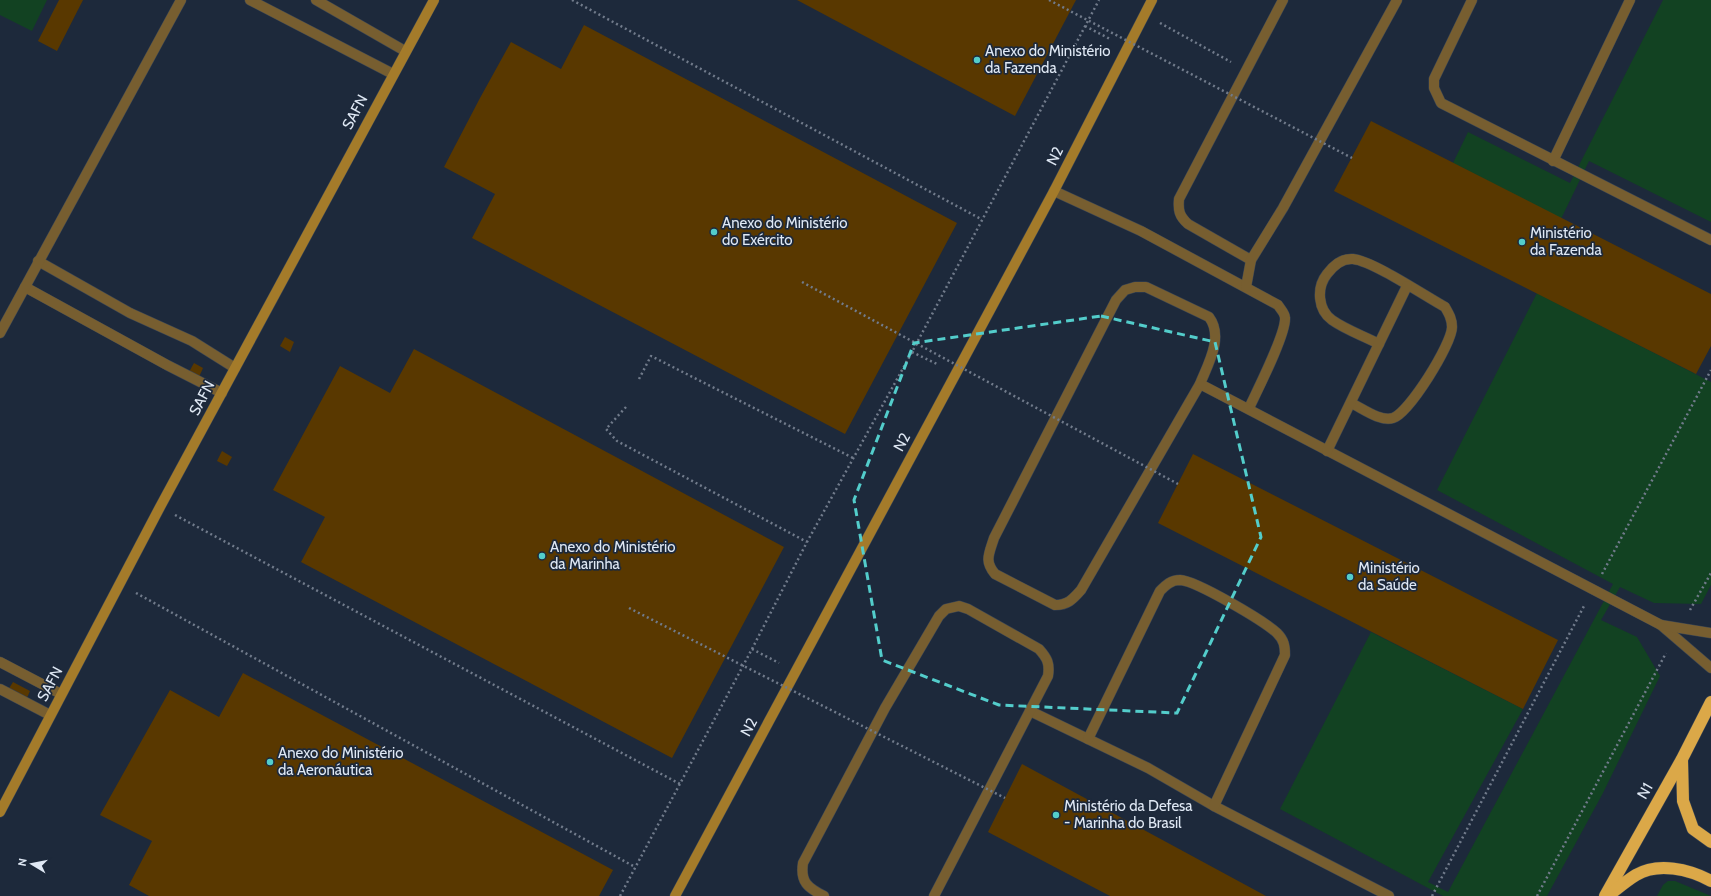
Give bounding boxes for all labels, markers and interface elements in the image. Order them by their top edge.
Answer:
place label: Anexo do Ministério da Fazenda [985,42,1110,77]
marker: Anexo do Ministério da Fazenda [972,55,982,65]
street label: SAFN [339,92,371,132]
street label: N2 [1043,144,1067,168]
place label: Anexo do Ministério do Exército [722,214,847,249]
place label: Ministério da Fazenda [1530,224,1602,259]
marker: Anexo do Ministério do Exército [709,227,719,237]
marker: Ministério da Fazenda [1517,237,1527,247]
street label: SAFN [186,378,218,418]
street label: N2 [890,430,914,454]
place label: Anexo do Ministério da Marinha [550,538,675,573]
marker: Anexo do Ministério da Marinha [537,551,547,561]
place label: Ministério da Saúde [1358,559,1420,594]
marker: Ministério da Saúde [1345,572,1355,582]
street label: SAFN [34,664,66,704]
street label: N2 [737,715,761,739]
place label: Anexo do Ministério da Aeronáutica [278,744,403,779]
marker: Anexo do Ministério da Aeronáutica [265,757,275,767]
street label: N1 [1633,780,1657,802]
place label: Ministério da Defesa - Marinha do Brasil [1064,797,1193,832]
marker: Ministério da Defesa - Marinha do Brasil [1051,810,1061,820]
north arrow [12,844,52,884]
text: N [15,857,30,867]

